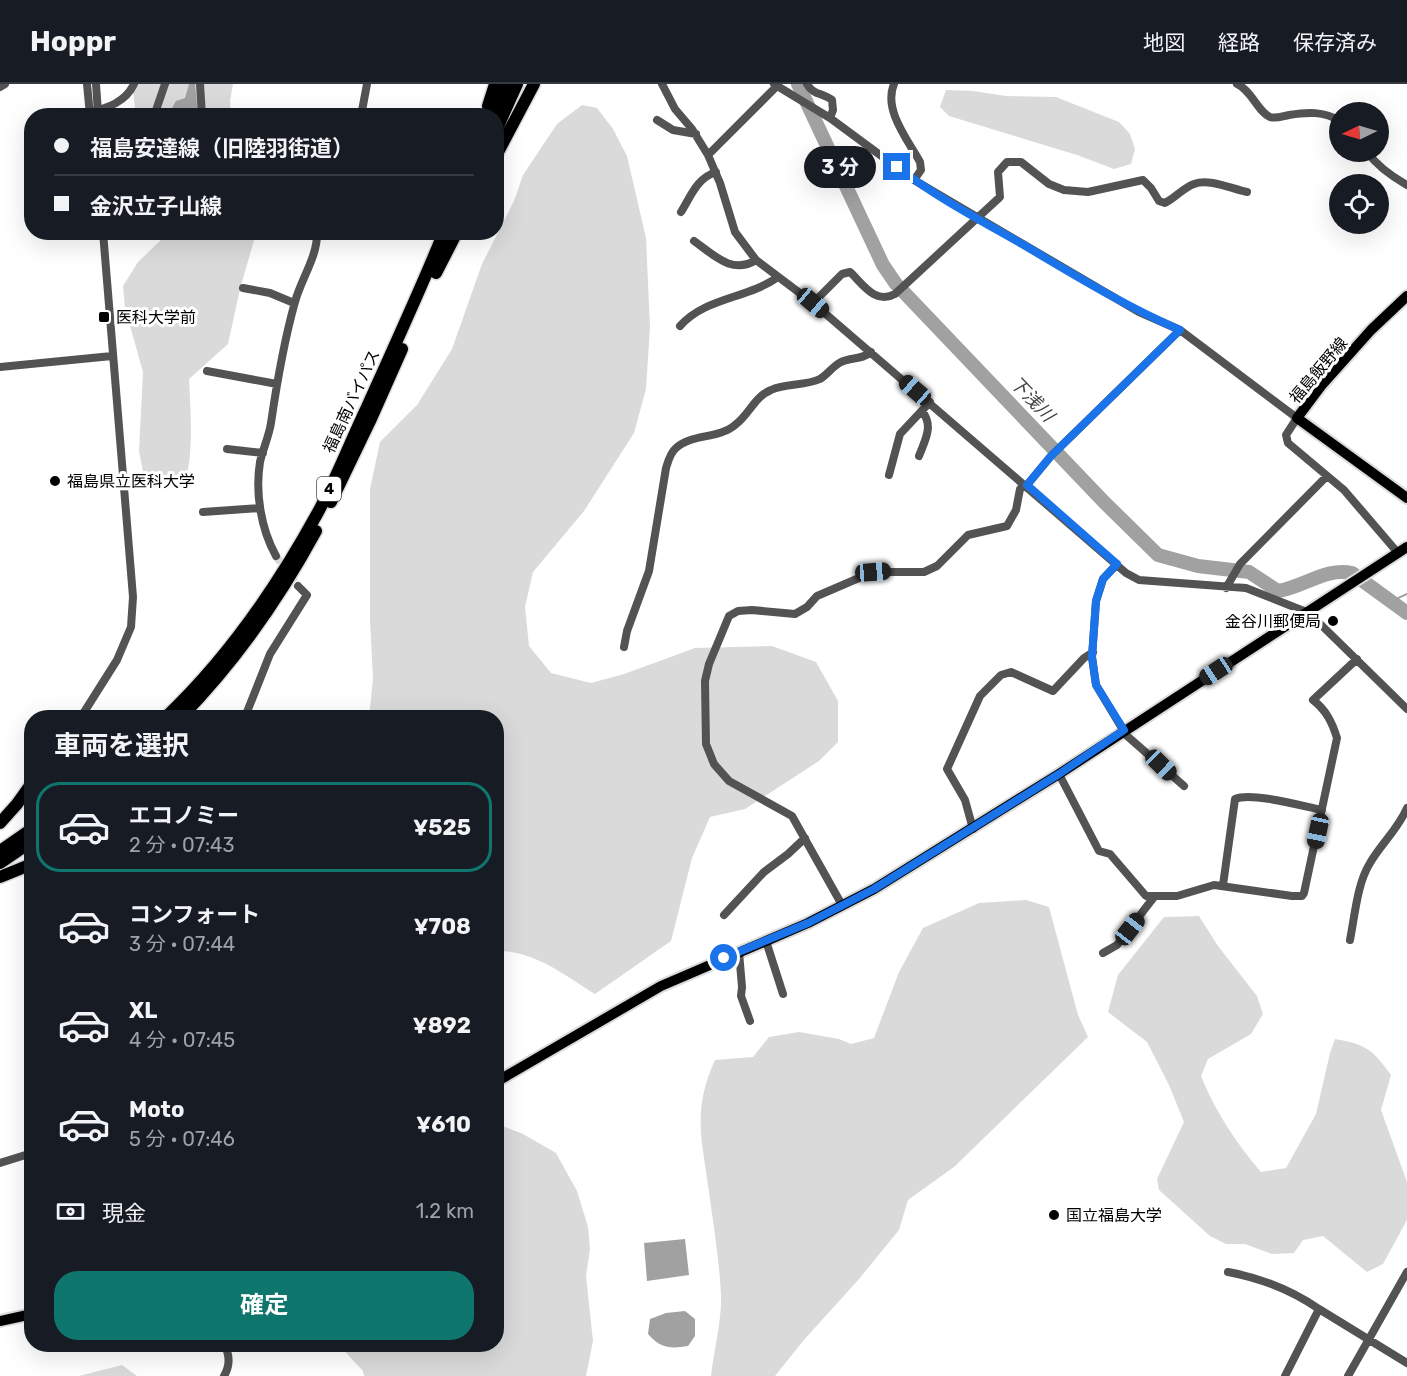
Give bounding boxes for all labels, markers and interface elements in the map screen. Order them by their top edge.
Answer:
text: Hoppr [30,25,116,58]
text: 地図 [1143,30,1185,55]
text: 経路 [1218,30,1260,55]
text: 保存済み [1293,30,1377,55]
north arrow [1329,102,1389,162]
map controls [1329,102,1389,234]
text: 福島安達線（旧陸羽街道） [90,135,354,162]
callout: 3 分 [804,146,876,188]
route end [883,153,910,180]
text: 3 分 [821,155,859,179]
button: locate [1329,174,1389,234]
text: 金沢立子山線 [90,193,222,220]
car [793,285,833,321]
place label: 医科大学前 [116,308,196,327]
marker: 医科大学前 [97,310,111,324]
street label: 福島飯野線 [1285,334,1351,407]
street label: 福島南バイパス [319,347,384,456]
car [896,371,934,409]
water label: 下浅川 [1005,372,1060,428]
place label: 福島県立医科大学 [67,472,195,491]
marker: 福島県立医科大学 [48,474,62,488]
road number: 4 [317,477,341,501]
car [854,562,892,582]
place label: 金谷川郵便局 [1225,612,1321,631]
marker: 金谷川郵便局 [1326,614,1340,628]
car [1196,654,1236,688]
text: 車両を選択 [54,730,189,762]
car [1142,746,1180,784]
icon: car [57,800,111,854]
text: エコノミー [129,802,239,829]
car [1305,812,1331,850]
text: ¥525 [413,814,471,841]
text: 2 分 · 07:43 [129,833,235,857]
icon: car [57,899,111,953]
text: コンフォート [129,901,260,928]
car [1112,909,1148,949]
text: ¥708 [413,913,471,940]
text: 3 分 · 07:44 [129,932,235,956]
route start [710,944,737,971]
text: XL [129,997,157,1024]
icon: car [57,998,111,1052]
text: ¥892 [413,1012,471,1039]
text: 4 分 · 07:45 [129,1028,235,1052]
text: Moto [129,1096,184,1123]
icon: car [57,1097,111,1151]
text: ¥610 [416,1111,471,1138]
text: 5 分 · 07:46 [129,1127,235,1151]
icon: cash [54,1195,87,1228]
text: 1.2 km [416,1199,474,1223]
text: 現金 [102,1200,146,1227]
place label: 国立福島大学 [1066,1206,1162,1225]
marker: 国立福島大学 [1047,1208,1061,1222]
button: 確定 [54,1271,474,1340]

